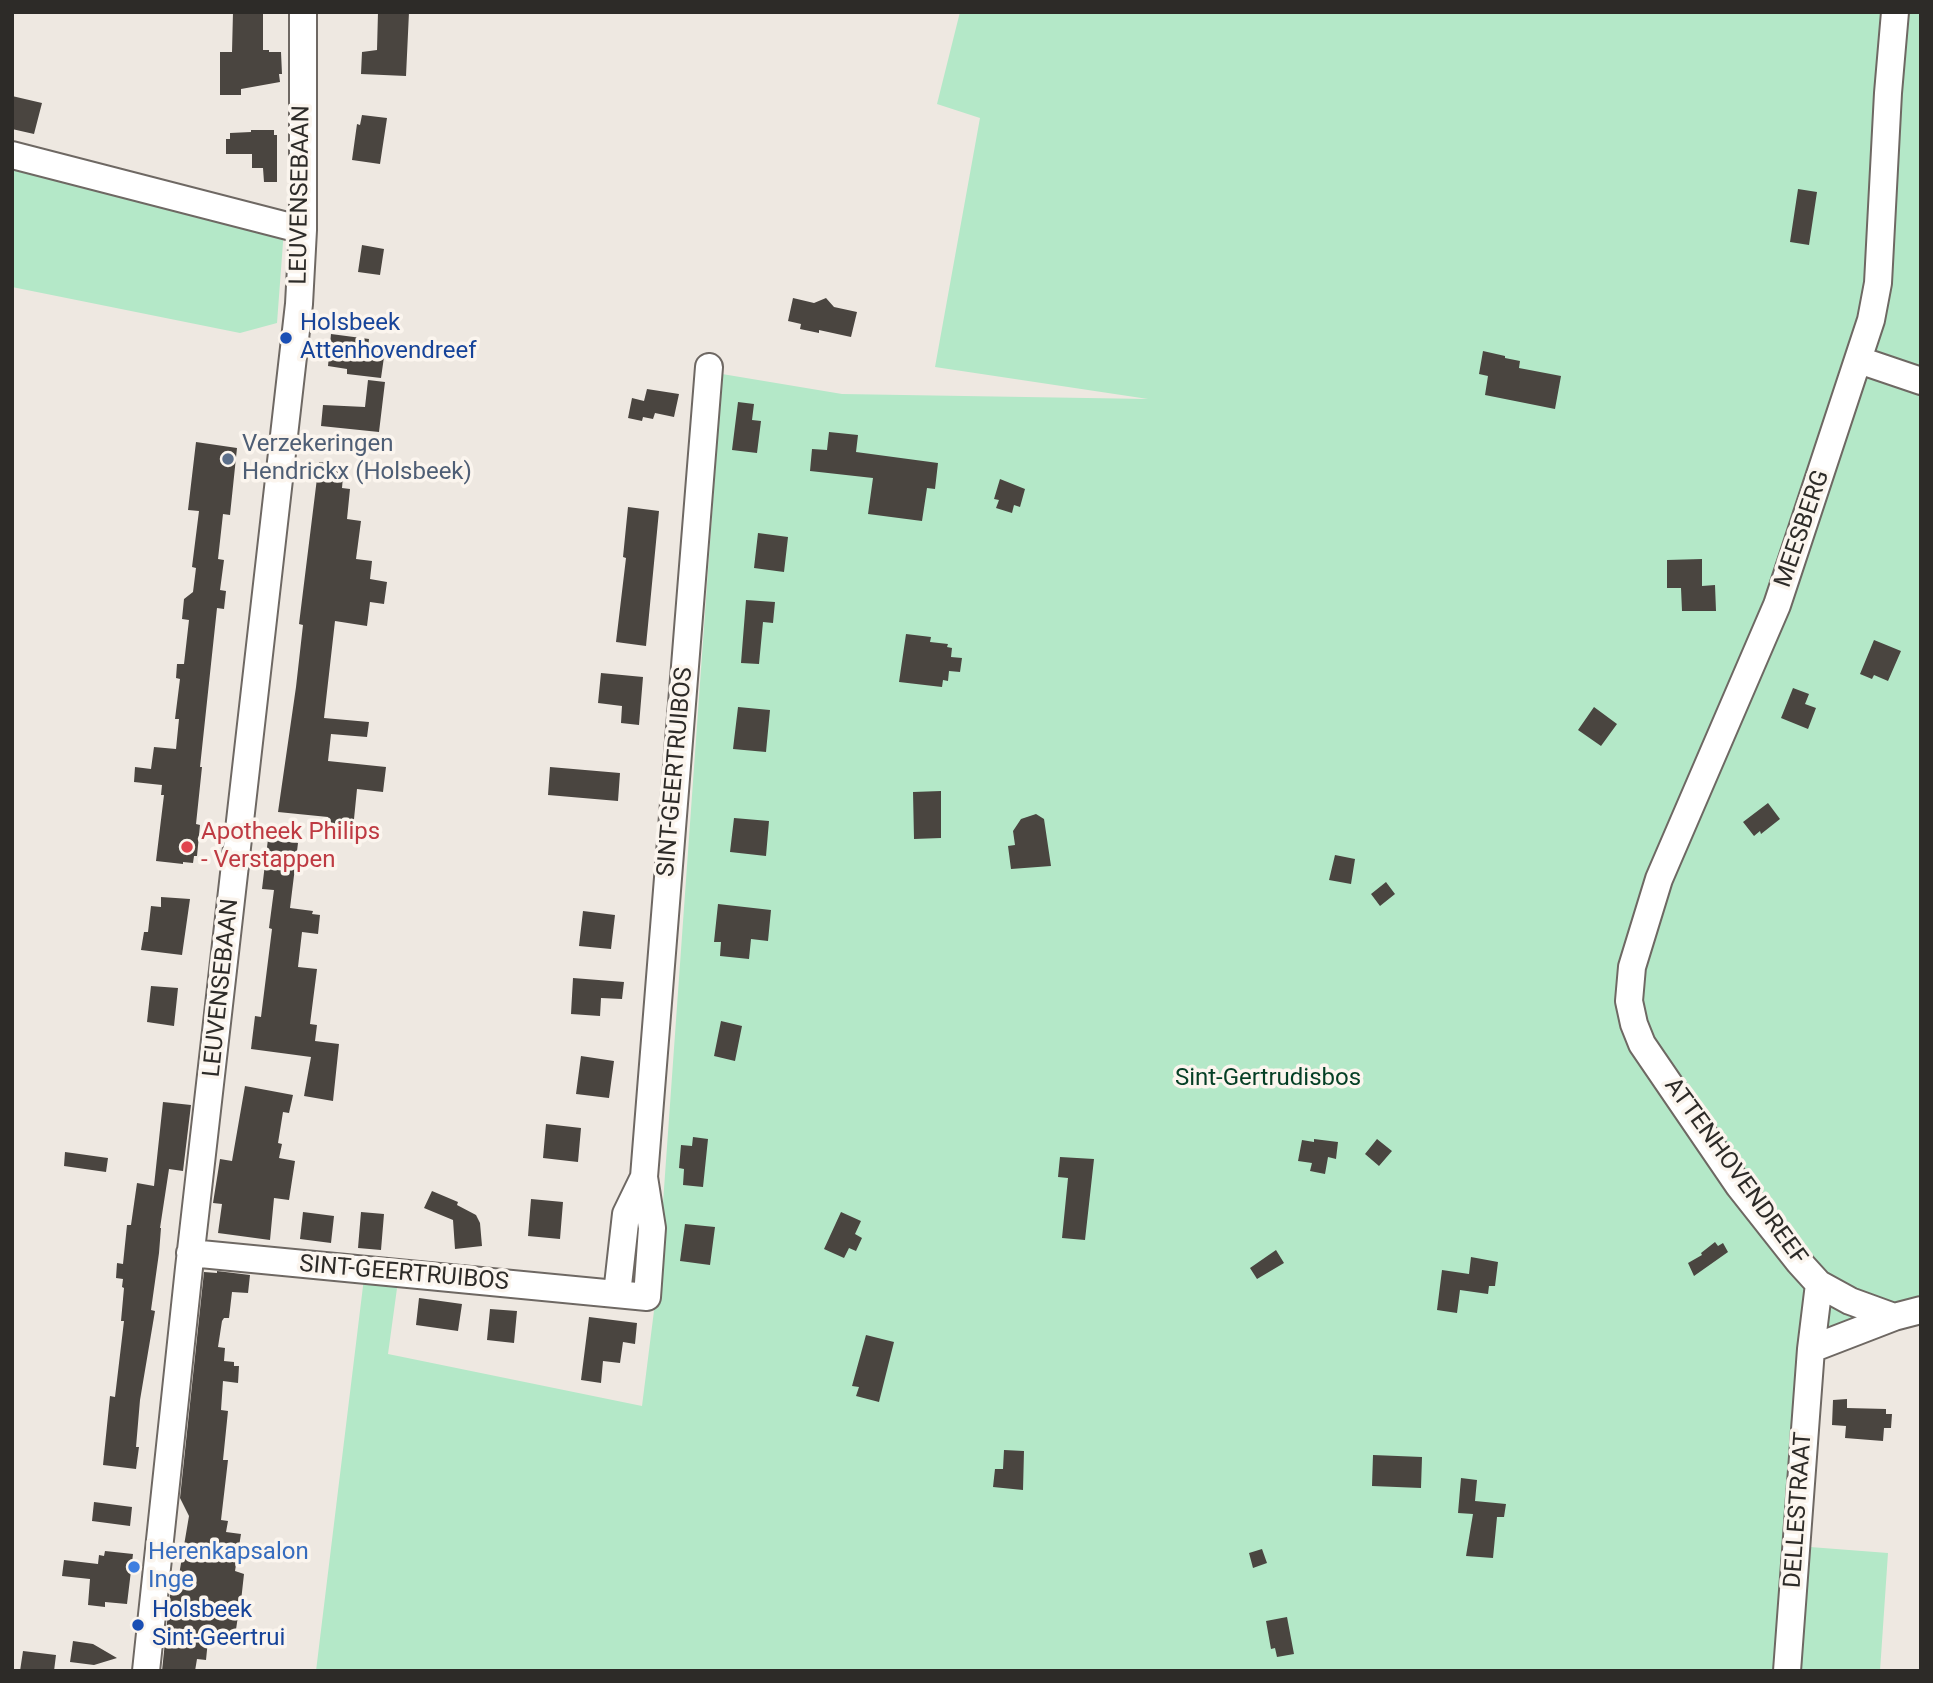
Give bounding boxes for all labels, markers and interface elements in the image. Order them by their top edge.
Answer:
street label: LEUVENSEBAAN [285,105,317,285]
place label: Holsbeek Attenhovendreef [300,310,477,366]
marker: Holsbeek Attenhovendreef [278,330,294,346]
place label: Verzekeringen Hendrickx (Holsbeek) [242,431,472,487]
marker: Verzekeringen Hendrickx (Holsbeek) [220,451,236,467]
street label: MEESBERG [1769,467,1837,591]
street label: SINT-GEERTRUIBOS [652,666,700,878]
place label: Apotheek Philips - Verstappen [201,819,380,875]
marker: Apotheek Philips - Verstappen [179,839,195,855]
street label: LEUVENSEBAAN [198,897,246,1079]
park label: Sint-Gertrudisbos [1175,1065,1361,1093]
street label: ATTENHOVENDREEF [1657,1073,1813,1271]
street label: SINT-GEERTRUIBOS [298,1250,510,1298]
street label: DELLESTRAAT [1779,1431,1819,1589]
place label: Herenkapsalon Inge [148,1539,309,1595]
marker: Herenkapsalon Inge [126,1559,142,1575]
place label: Holsbeek Sint-Geertrui [152,1597,285,1653]
marker: Holsbeek Sint-Geertrui [130,1617,146,1633]

